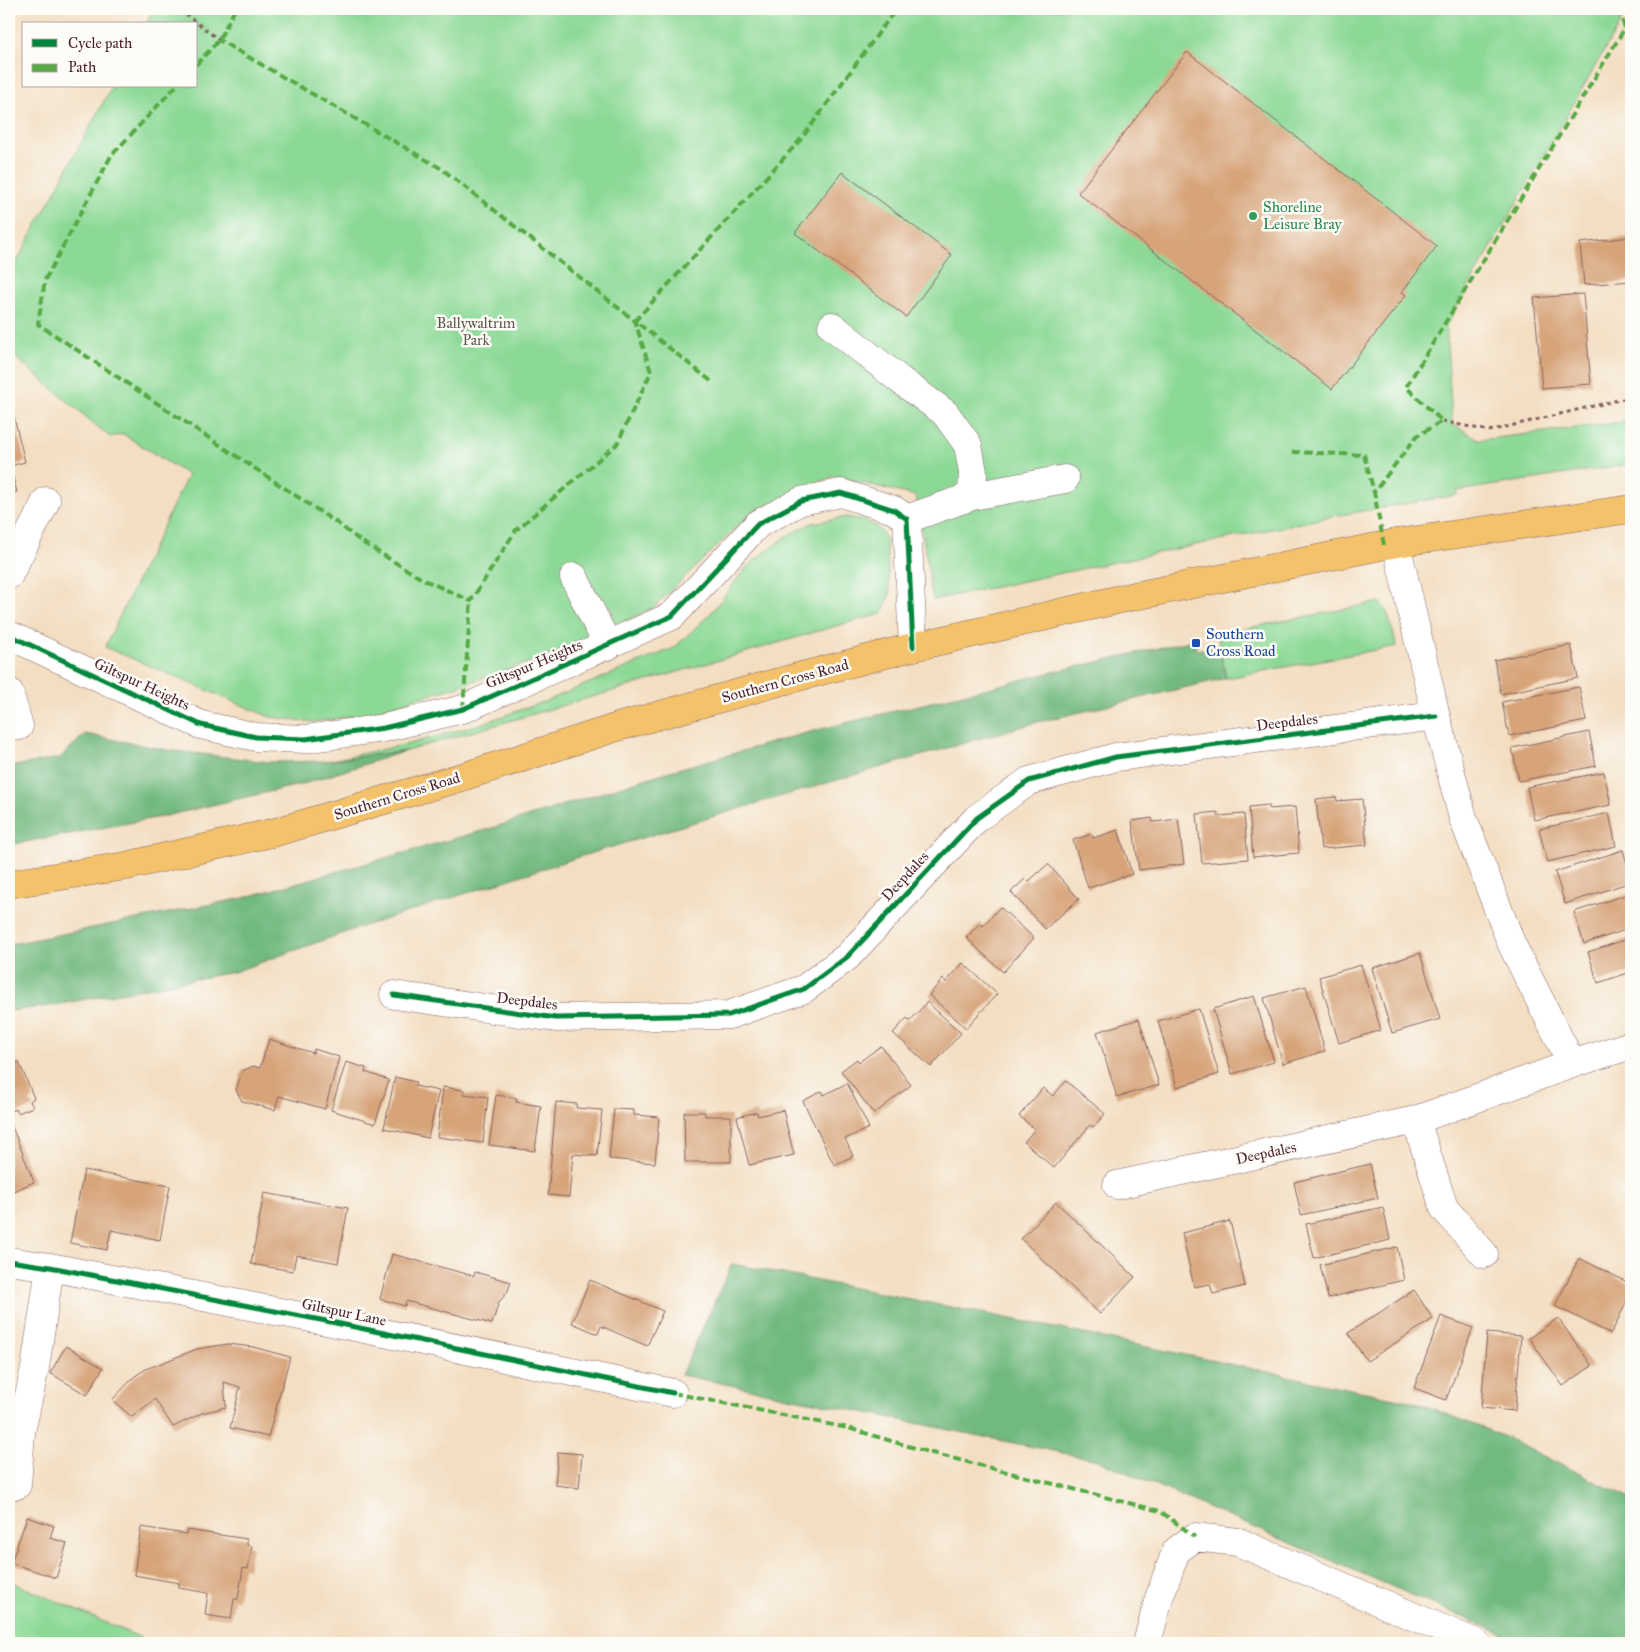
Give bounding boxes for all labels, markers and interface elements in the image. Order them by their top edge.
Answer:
legend [22,22,198,88]
text: Cycle path [68,34,133,52]
text: Path [68,58,97,76]
place label: Shoreline Leisure Bray [1263,198,1343,233]
marker: Shoreline Leisure Bray [1247,210,1259,222]
park label: Ballywaltrim Park [437,314,516,349]
place label: Southern Cross Road [1206,625,1276,660]
street label: Giltspur Heights [483,636,585,692]
marker: Southern Cross Road [1190,637,1202,649]
street label: Giltspur Heights [91,654,193,714]
street label: Southern Cross Road [720,655,851,707]
street label: Deepdales [1255,709,1319,735]
street label: Southern Cross Road [332,768,463,824]
street label: Deepdales [877,847,933,905]
street label: Deepdales [495,988,559,1014]
street label: Deepdales [1234,1138,1298,1168]
street label: Giltspur Lane [300,1294,388,1330]

